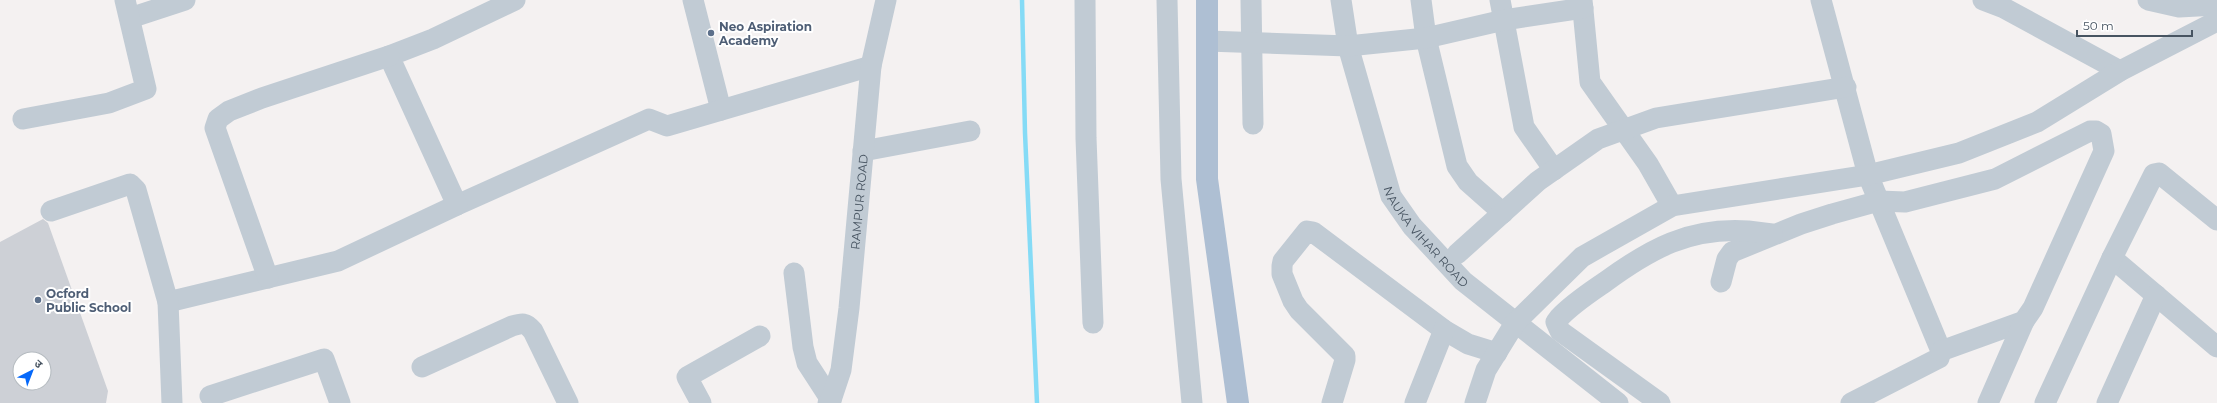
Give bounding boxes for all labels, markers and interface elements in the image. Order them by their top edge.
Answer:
scale bar [2077,12,2192,38]
text: 50 m [2083,18,2114,33]
place label: Neo Aspiration Academy [718,19,812,48]
marker: Neo Aspiration Academy [706,28,716,38]
street label: RAMPUR ROAD [847,153,870,250]
street label: NAUKA VIHAR ROAD [1381,184,1472,290]
place label: Ocford Public School [46,286,131,315]
marker: Ocford Public School [33,295,43,305]
north arrow [12,351,52,391]
text: उ [32,356,46,371]

